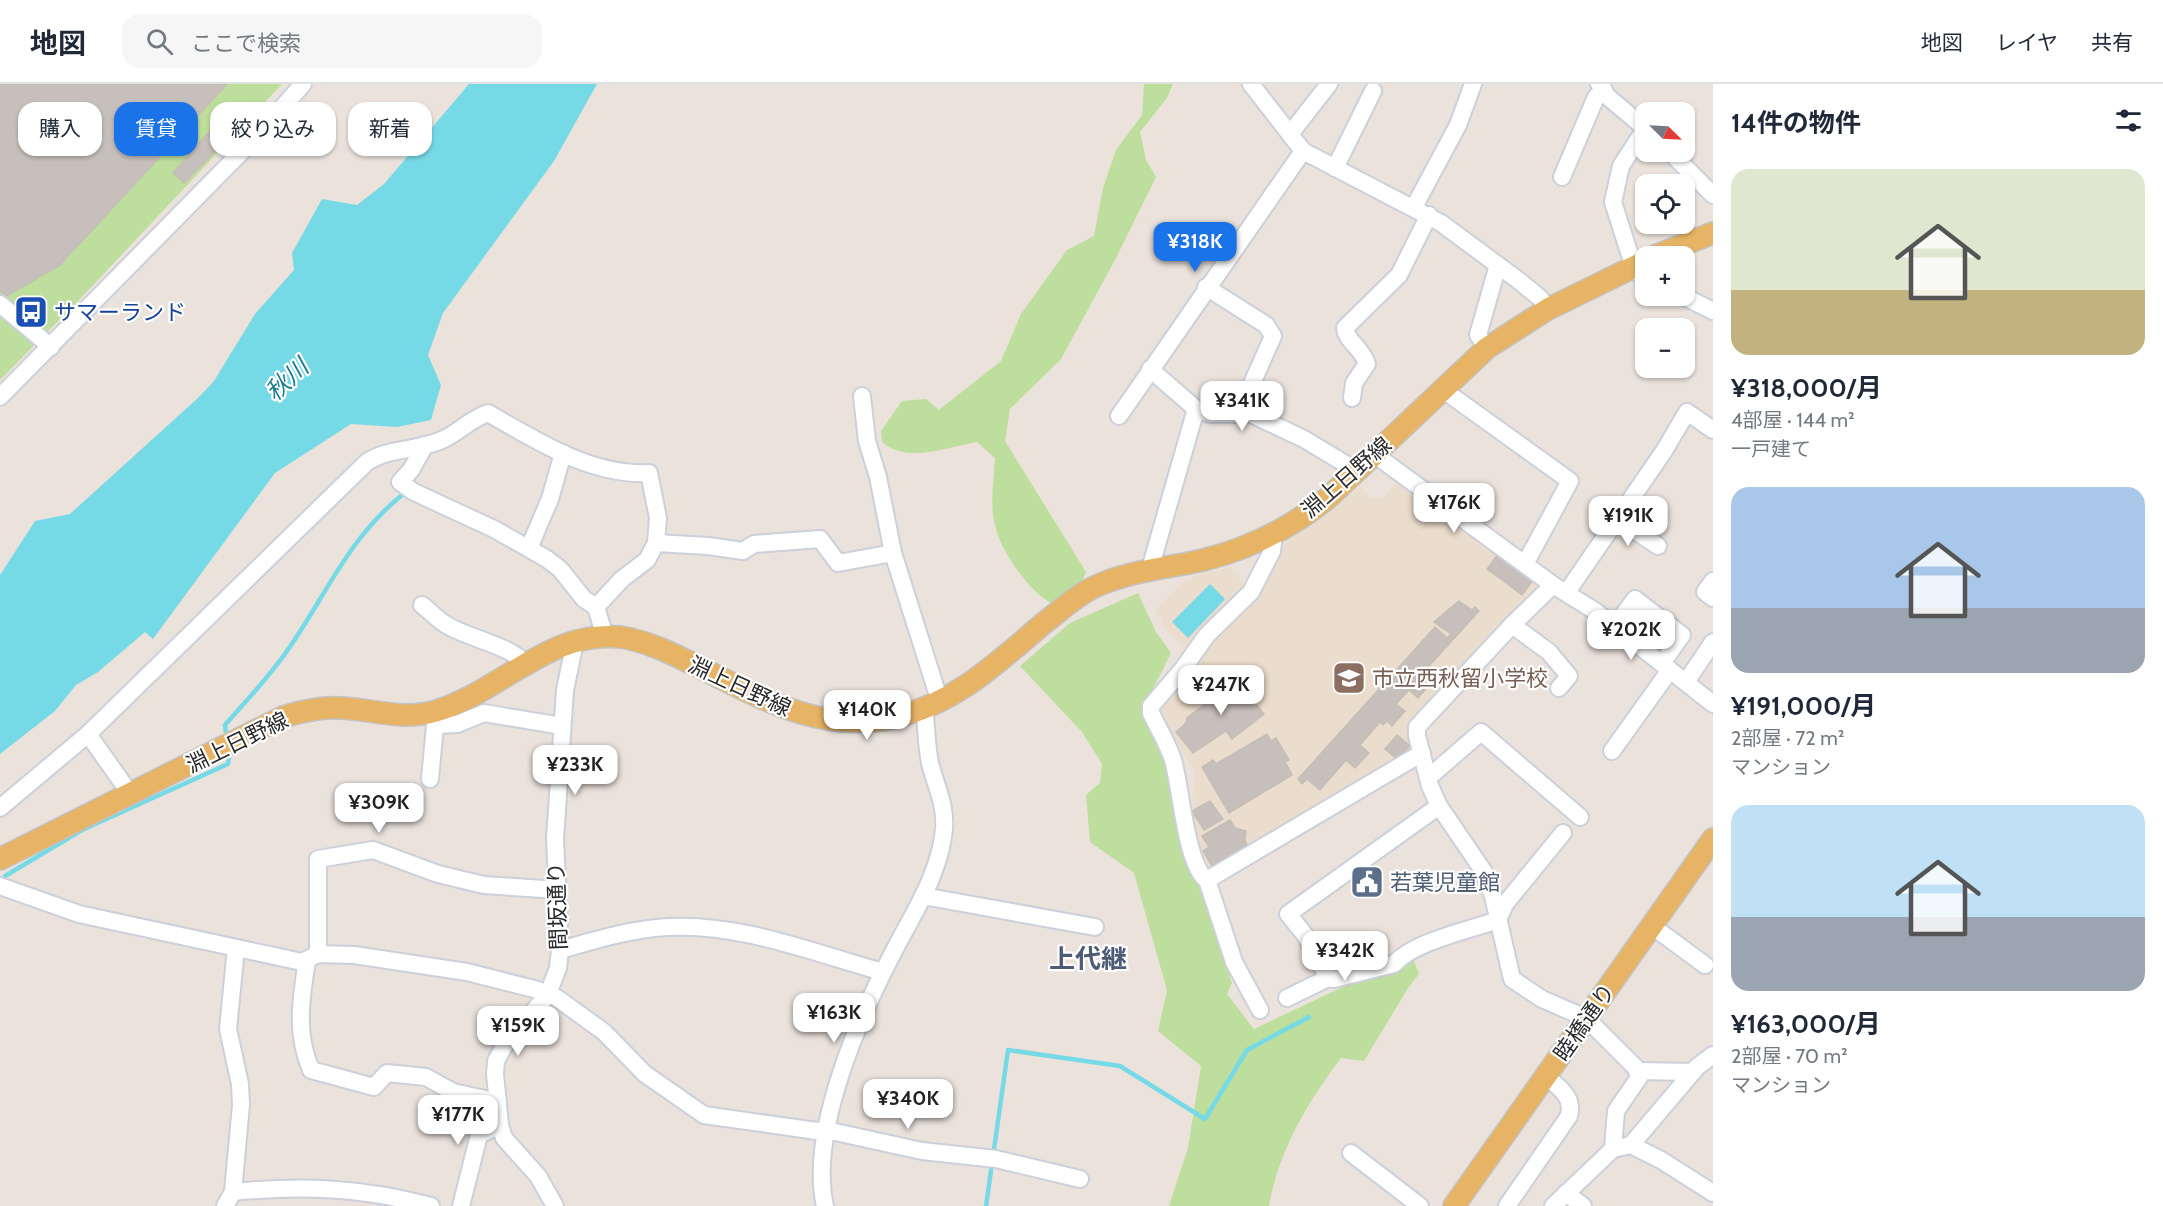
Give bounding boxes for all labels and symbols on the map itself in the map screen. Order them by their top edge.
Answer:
north arrow [1635,102,1695,162]
pin: ¥318K [1153,222,1237,273]
bus stop icon: サマーランド [13,294,49,330]
place label: サマーランド [54,299,186,326]
water label: 秋川 [259,351,316,407]
pin: ¥341K [1200,381,1284,432]
street label: 淵上日野線 [1296,431,1397,524]
pin: ¥176K [1412,483,1496,534]
pin: ¥191K [1586,496,1670,547]
pin: ¥202K [1589,610,1673,661]
street label: 淵上日野線 [684,651,795,722]
school or university icon: 市立西秋留小学校 [1331,660,1367,696]
pin: ¥247K [1179,665,1263,716]
place label: 市立西秋留小学校 [1372,665,1548,692]
pin: ¥140K [825,690,909,741]
street label: 淵上日野線 [182,706,293,779]
pin: ¥233K [533,745,617,796]
pin: ¥309K [337,783,421,834]
street label: 間坂通り [542,862,573,950]
public building icon: 若葉児童館 [1349,864,1385,900]
place label: 若葉児童館 [1390,869,1500,896]
pin: ¥342K [1303,931,1387,982]
district label: 上代継 [1049,943,1127,975]
street label: 睦橋通り [1548,978,1621,1066]
pin: ¥163K [792,993,876,1044]
pin: ¥159K [476,1006,560,1057]
pin: ¥340K [866,1079,950,1130]
pin: ¥177K [416,1095,500,1146]

